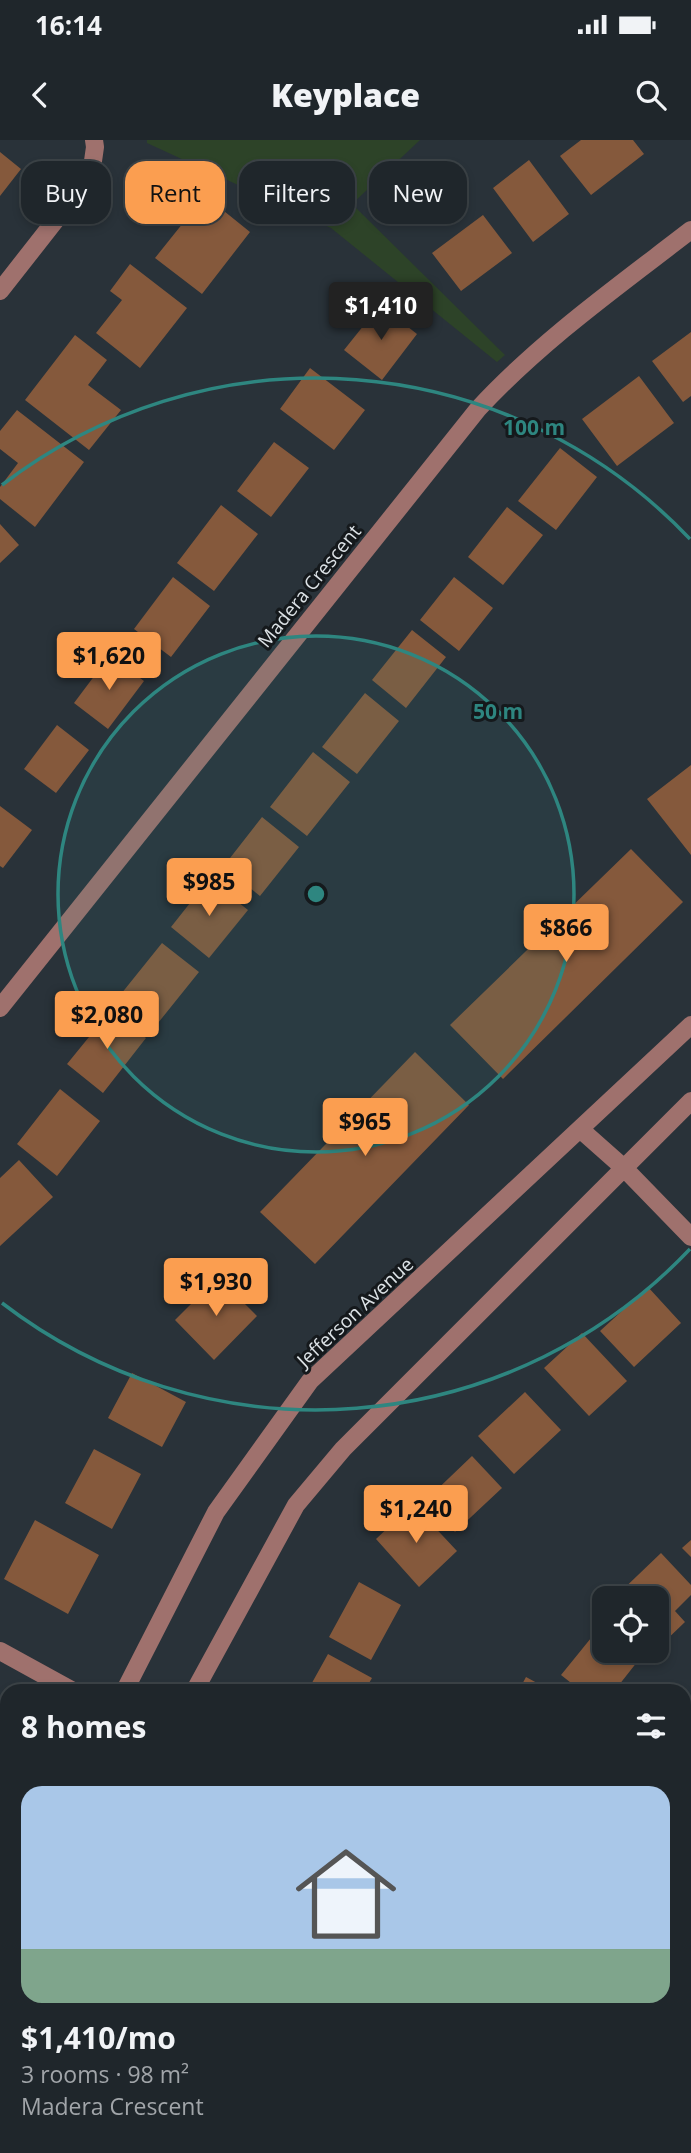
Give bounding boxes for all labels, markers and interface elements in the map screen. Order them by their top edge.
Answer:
text: 16:14 [35,7,102,43]
text: Keyplace [271,73,420,116]
icon: back [21,76,59,114]
icon: search [632,76,670,114]
chip: Buy [21,161,111,224]
chip: Rent [125,161,225,224]
chip: Filters [239,161,355,224]
chip: New [369,161,467,224]
pin: $1,410 [324,282,438,342]
text: $1,410 [345,289,417,321]
text: 100 m [503,413,565,441]
street label: Madera Crescent [251,519,367,653]
pin: $1,620 [52,632,166,692]
text: $1,620 [73,639,145,671]
text: 50 m [473,697,523,725]
pin: $985 [168,858,250,918]
text: $985 [183,865,235,897]
centre of rings [304,882,328,906]
pin: $866 [525,904,607,964]
text: $866 [540,911,592,943]
pin: $2,080 [50,992,164,1051]
text: $2,080 [71,998,143,1030]
pin: $965 [324,1098,406,1158]
text: $965 [339,1105,391,1137]
street label: Jefferson Avenue [290,1251,419,1374]
pin: $1,930 [159,1258,273,1318]
text: $1,930 [180,1265,252,1297]
pin: $1,240 [359,1486,473,1545]
text: $1,240 [380,1492,452,1524]
map controls [592,1586,669,1663]
button: locate [592,1586,669,1663]
text: 8 homes [21,1706,146,1747]
icon: filters [632,1707,670,1745]
icon: home [283,1831,409,1957]
text: $1,410/mo [21,2017,176,2058]
text: 3 rooms · 98 m² [21,2058,189,2090]
text: Madera Crescent [21,2090,204,2122]

